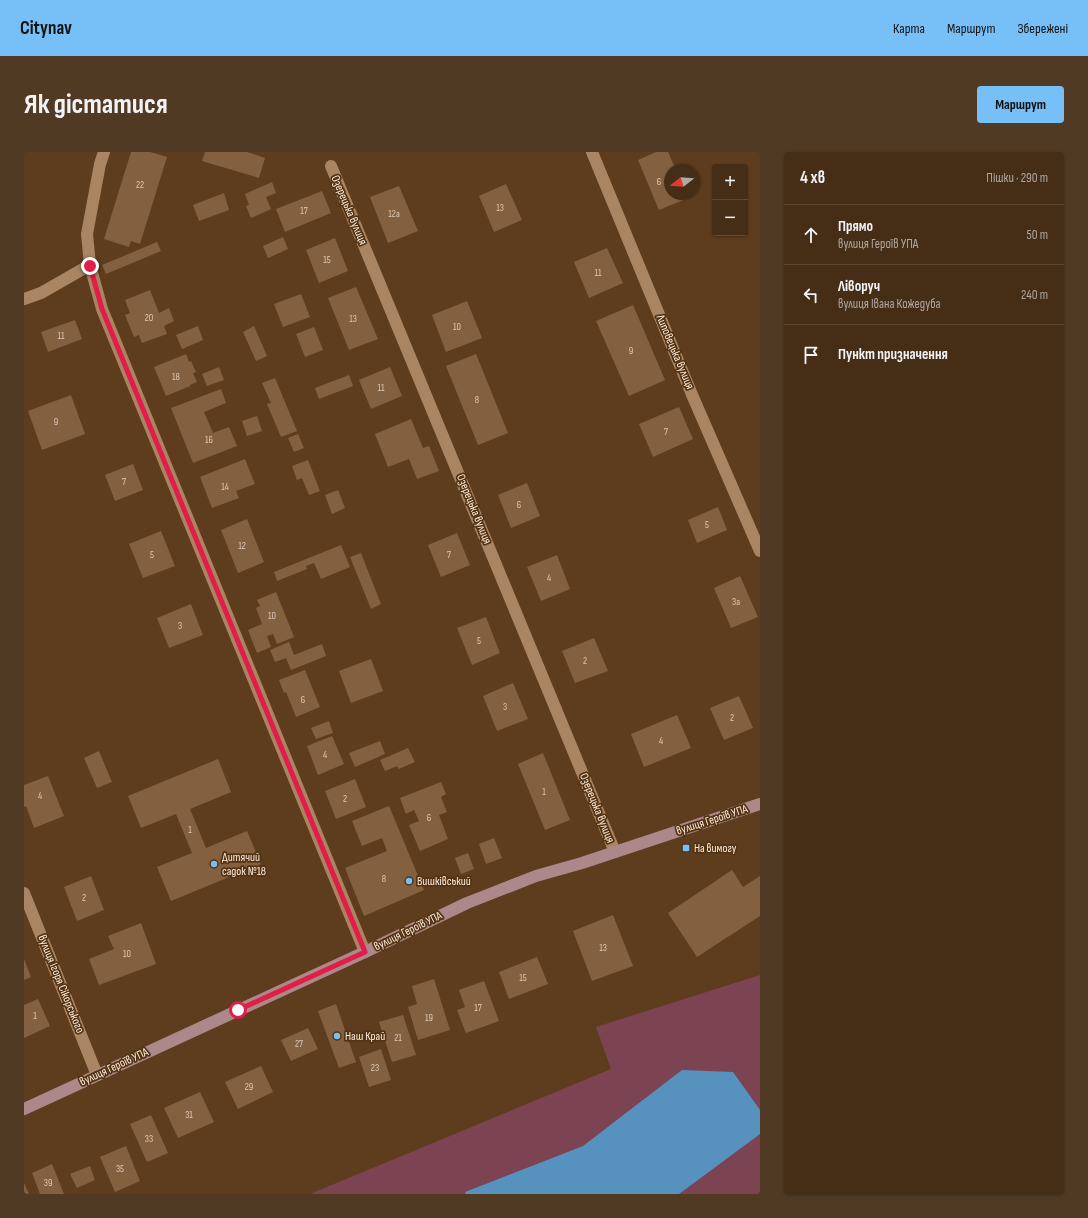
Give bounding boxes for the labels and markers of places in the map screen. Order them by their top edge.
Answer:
place label: На вимогу [694,841,737,856]
marker: На вимогу [681,843,691,853]
place label: Дитячий садок №18 [222,850,266,879]
marker: Дитячий садок №18 [209,859,219,869]
place label: Вишківський [417,874,471,889]
marker: Вишківський [404,876,414,886]
place label: Наш Край [345,1029,385,1044]
marker: Наш Край [332,1031,342,1041]

